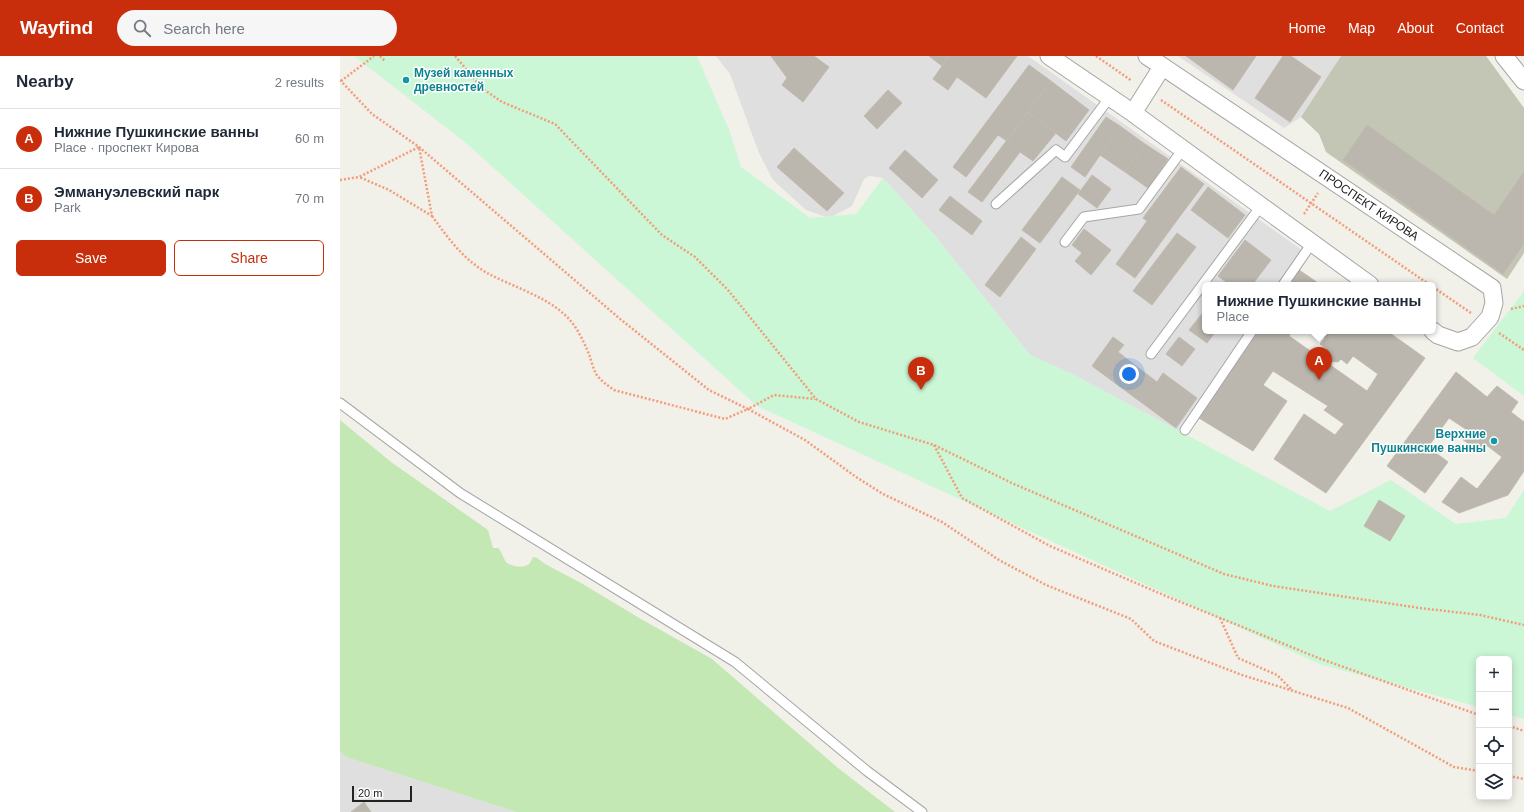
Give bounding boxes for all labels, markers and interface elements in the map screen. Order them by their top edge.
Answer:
search box [117,10,397,46]
text: Wayfind [20,17,93,38]
icon: search [131,17,153,39]
text: Search here [163,20,245,37]
text: Home [1289,20,1326,36]
text: Map [1348,20,1375,36]
text: About [1397,20,1434,36]
text: Contact [1456,20,1504,36]
place label: Музей каменных древностей [414,66,514,94]
text: Nearby [16,72,74,91]
text: 2 results [275,75,324,90]
marker: Музей каменных древностей [401,75,411,85]
text: Нижние Пушкинские ванны [54,123,259,140]
text: A [24,131,34,146]
text: 60 m [295,131,324,146]
text: Place · проспект Кирова [54,140,199,155]
street label: ПРОСПЕКТ КИРОВА [1317,166,1421,244]
text: Эммануэлевский парк [54,183,219,200]
text: B [24,191,34,206]
text: 70 m [295,191,324,206]
text: Park [54,200,81,215]
button: Save [16,240,166,276]
button: Share [174,240,324,276]
popup [1202,282,1436,334]
text: Нижние Пушкинские ванны [1217,292,1421,309]
text: Place [1217,309,1249,324]
pin: A [1306,347,1332,380]
pin: B [908,357,934,390]
your location [1119,364,1139,384]
place label: Верхние Пушкинские ванны [1371,427,1486,455]
marker: Верхние Пушкинские ванны [1489,436,1499,446]
map controls [1476,656,1512,800]
button: + [1476,656,1512,692]
button: − [1476,692,1512,728]
button: locate [1476,728,1512,764]
button: layers [1476,764,1512,800]
scale bar [352,784,412,803]
text: 20 m [358,787,382,799]

